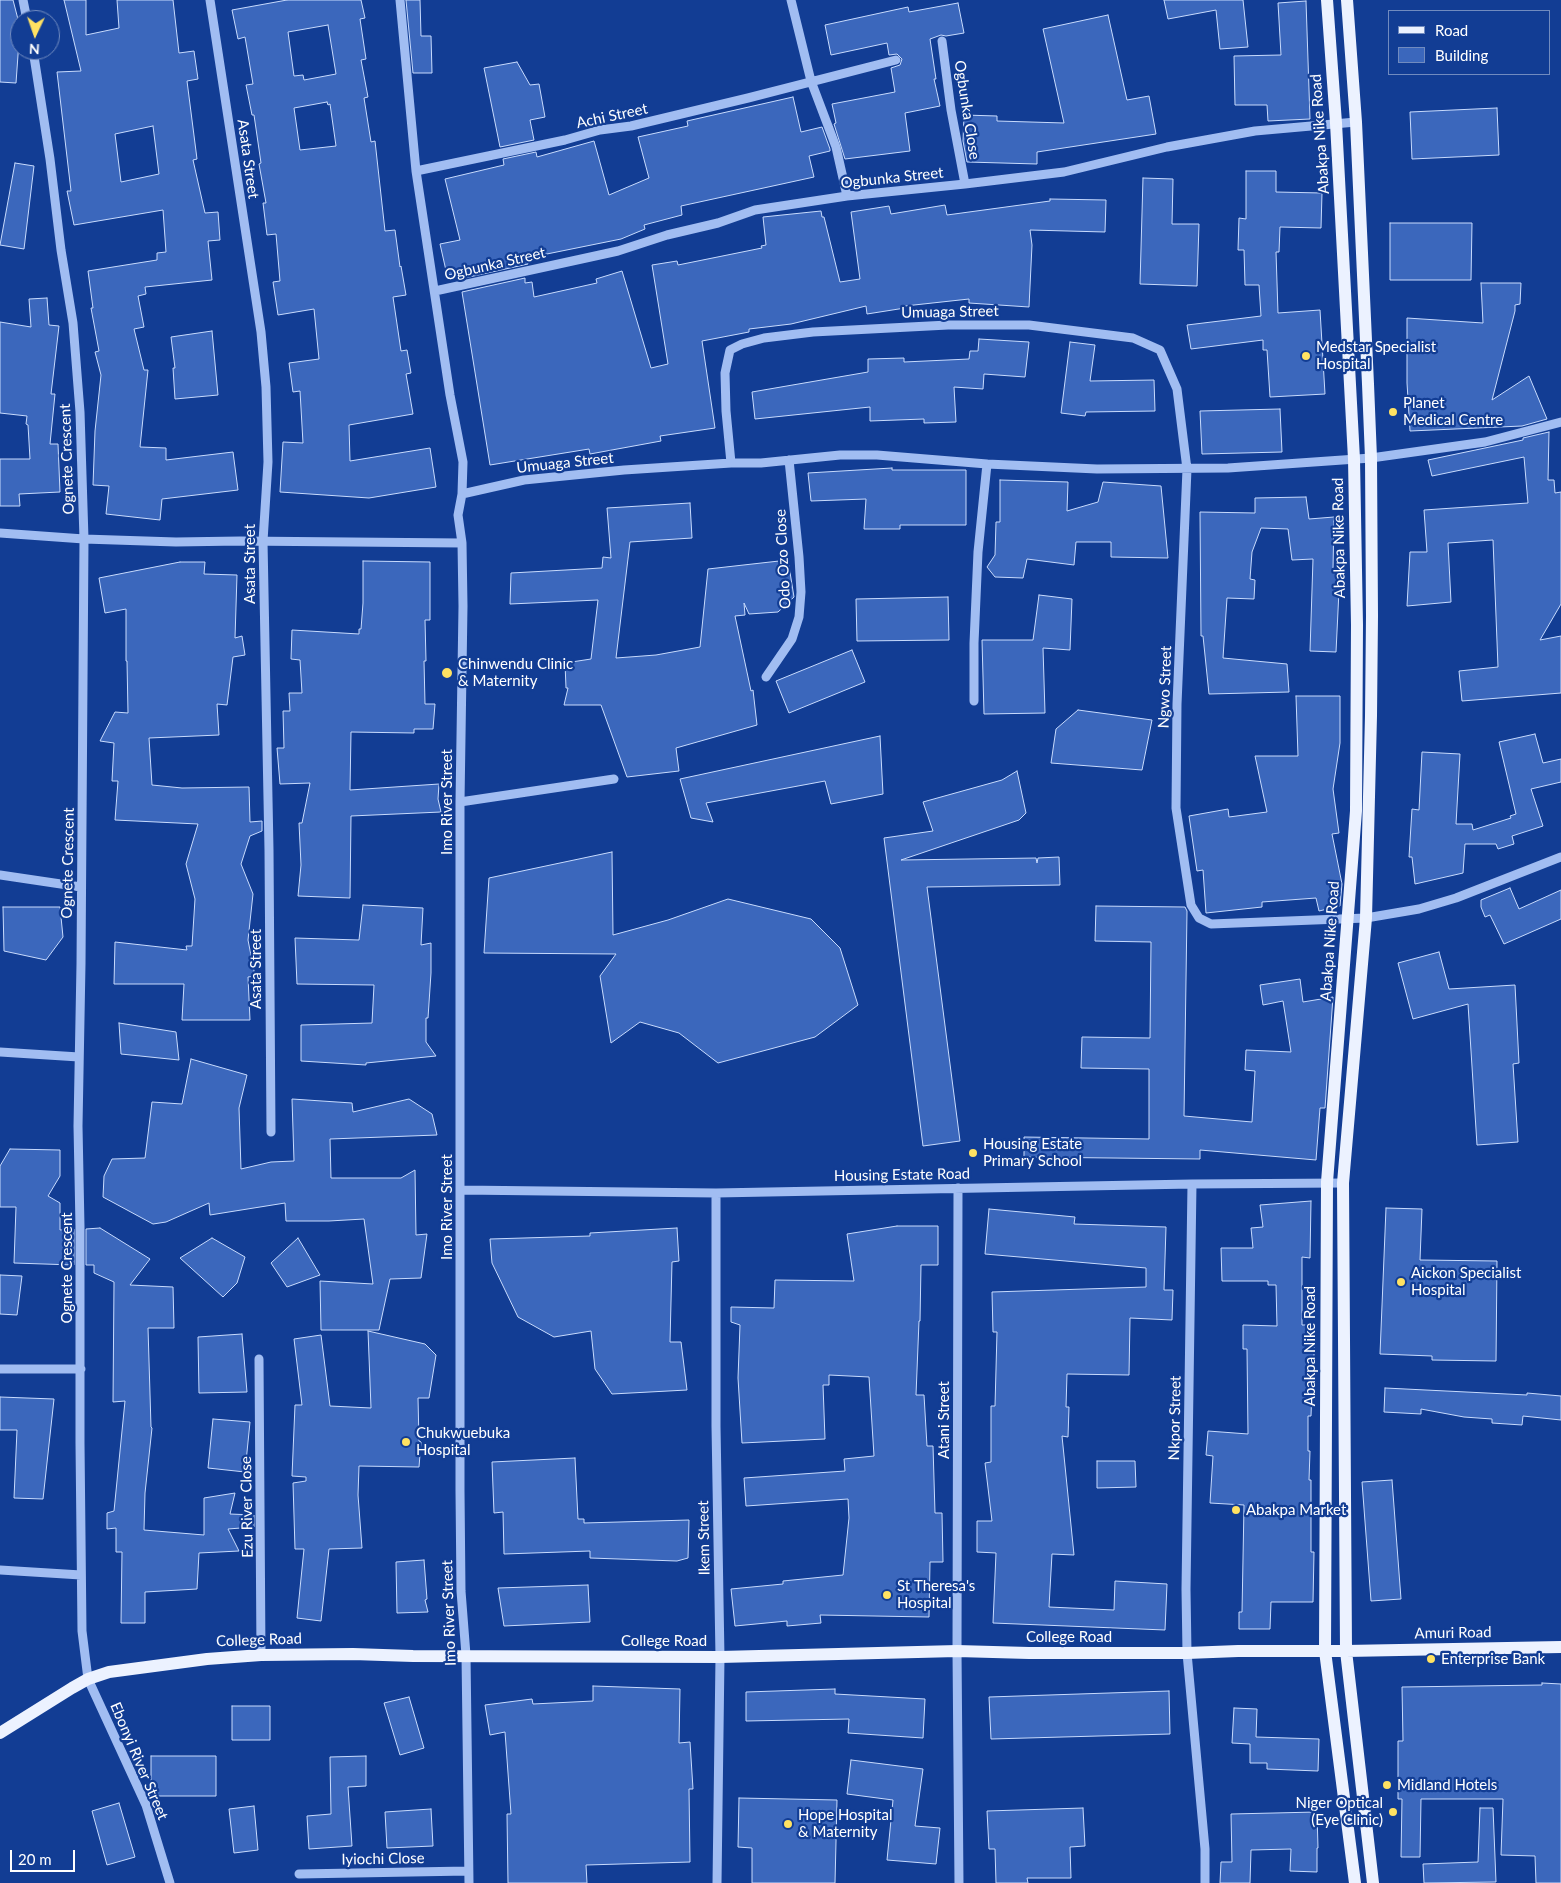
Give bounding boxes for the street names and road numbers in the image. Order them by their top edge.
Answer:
street label: Ogbunka Close [950,59,984,161]
street label: Abakpa Nike Road [1307,73,1333,195]
street label: Achi Street [575,100,649,132]
street label: Asata Street [234,118,262,200]
street label: Ogbunka Street [840,164,944,192]
street label: Ogbunka Street [443,244,547,284]
street label: Umuaga Street [901,302,999,322]
street label: Ognete Crescent [56,403,78,515]
street label: Umuaga Street [516,449,614,477]
street label: Abakpa Nike Road [1329,478,1349,598]
street label: Odo Ozo Close [771,509,795,609]
street label: Asata Street [241,524,259,604]
street label: Ngwo Street [1155,645,1175,729]
street label: Imo River Street [438,749,456,855]
street label: Ognete Crescent [58,807,78,919]
street label: Abakpa Nike Road [1317,880,1343,1002]
street label: Asata Street [247,929,265,1009]
street label: Imo River Street [438,1154,456,1260]
street label: Housing Estate Road [834,1165,970,1185]
street label: Ognete Crescent [58,1212,76,1324]
street label: Abakpa Nike Road [1301,1286,1319,1406]
street label: Nkpor Street [1165,1376,1185,1460]
street label: Atani Street [935,1381,953,1459]
street label: Ezu River Close [237,1456,257,1558]
street label: Ikem Street [694,1500,714,1576]
street label: Imo River Street [438,1560,460,1666]
street label: Amuri Road [1414,1623,1492,1643]
street label: College Road [1026,1628,1112,1646]
street label: College Road [216,1630,302,1650]
street label: College Road [621,1632,707,1650]
street label: Ebonyi River Street [106,1699,172,1823]
street label: Iyiochi Close [341,1849,425,1869]

